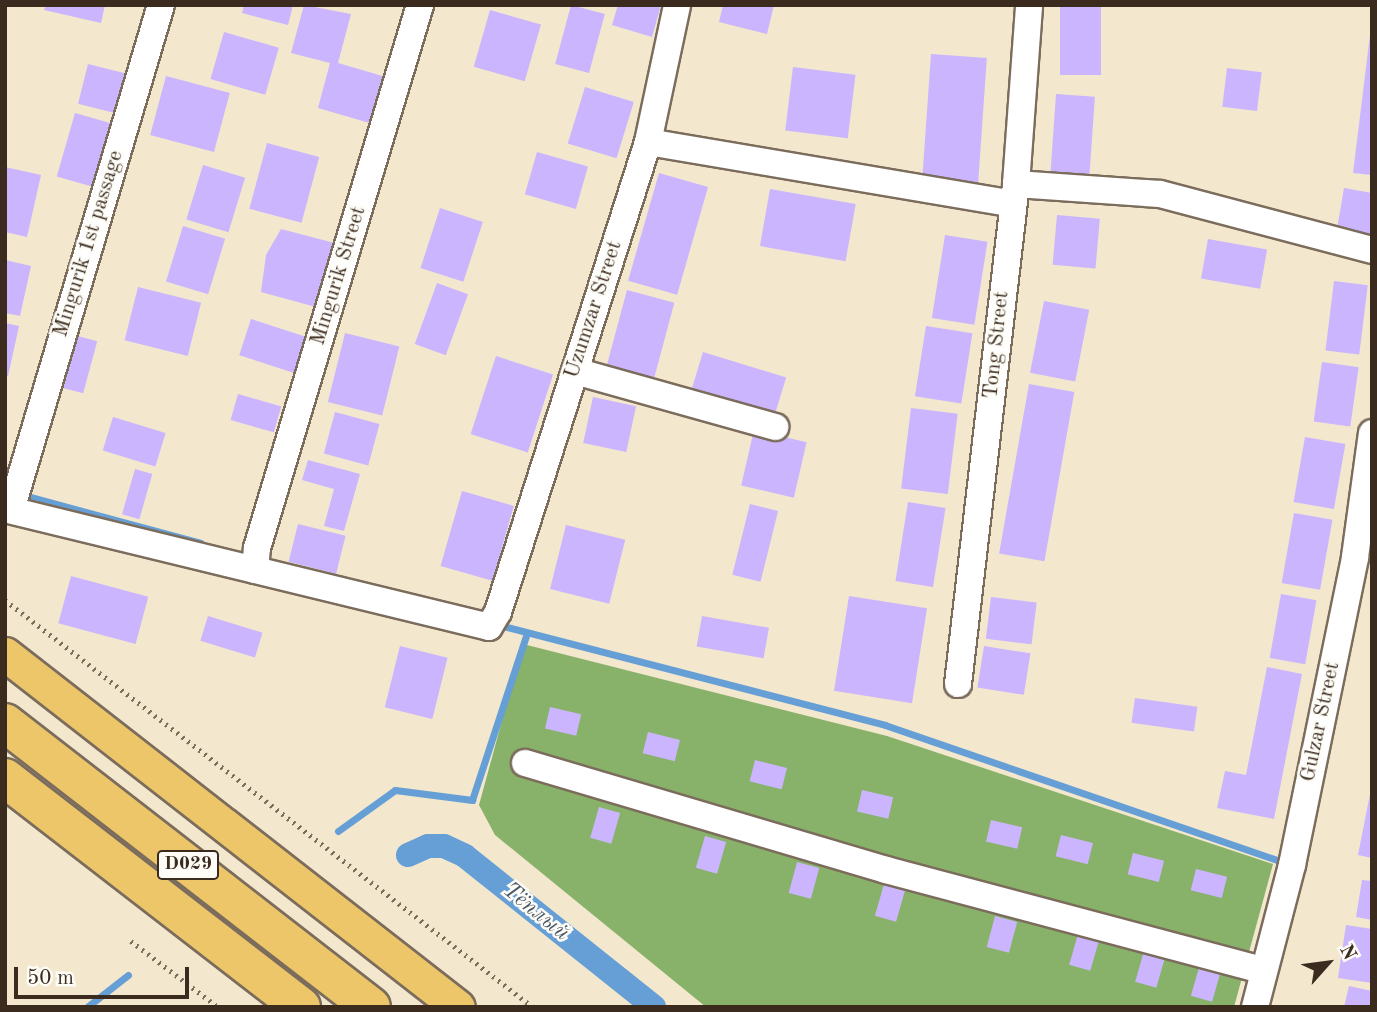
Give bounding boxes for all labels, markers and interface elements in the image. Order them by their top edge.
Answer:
street label: Mingurik 1st passage [49,148,129,340]
street label: Mingurik Street [306,204,372,348]
street label: Uzumzar Street [560,238,628,382]
street label: Tong Street [979,290,1015,400]
street label: Gulzar Street [1296,660,1346,784]
road number: D029 [156,850,220,880]
water label: Тёплый [497,877,575,947]
north arrow [1293,928,1363,998]
text: N [1335,942,1359,964]
scale bar [18,953,192,997]
text: 50 m [27,968,74,989]

